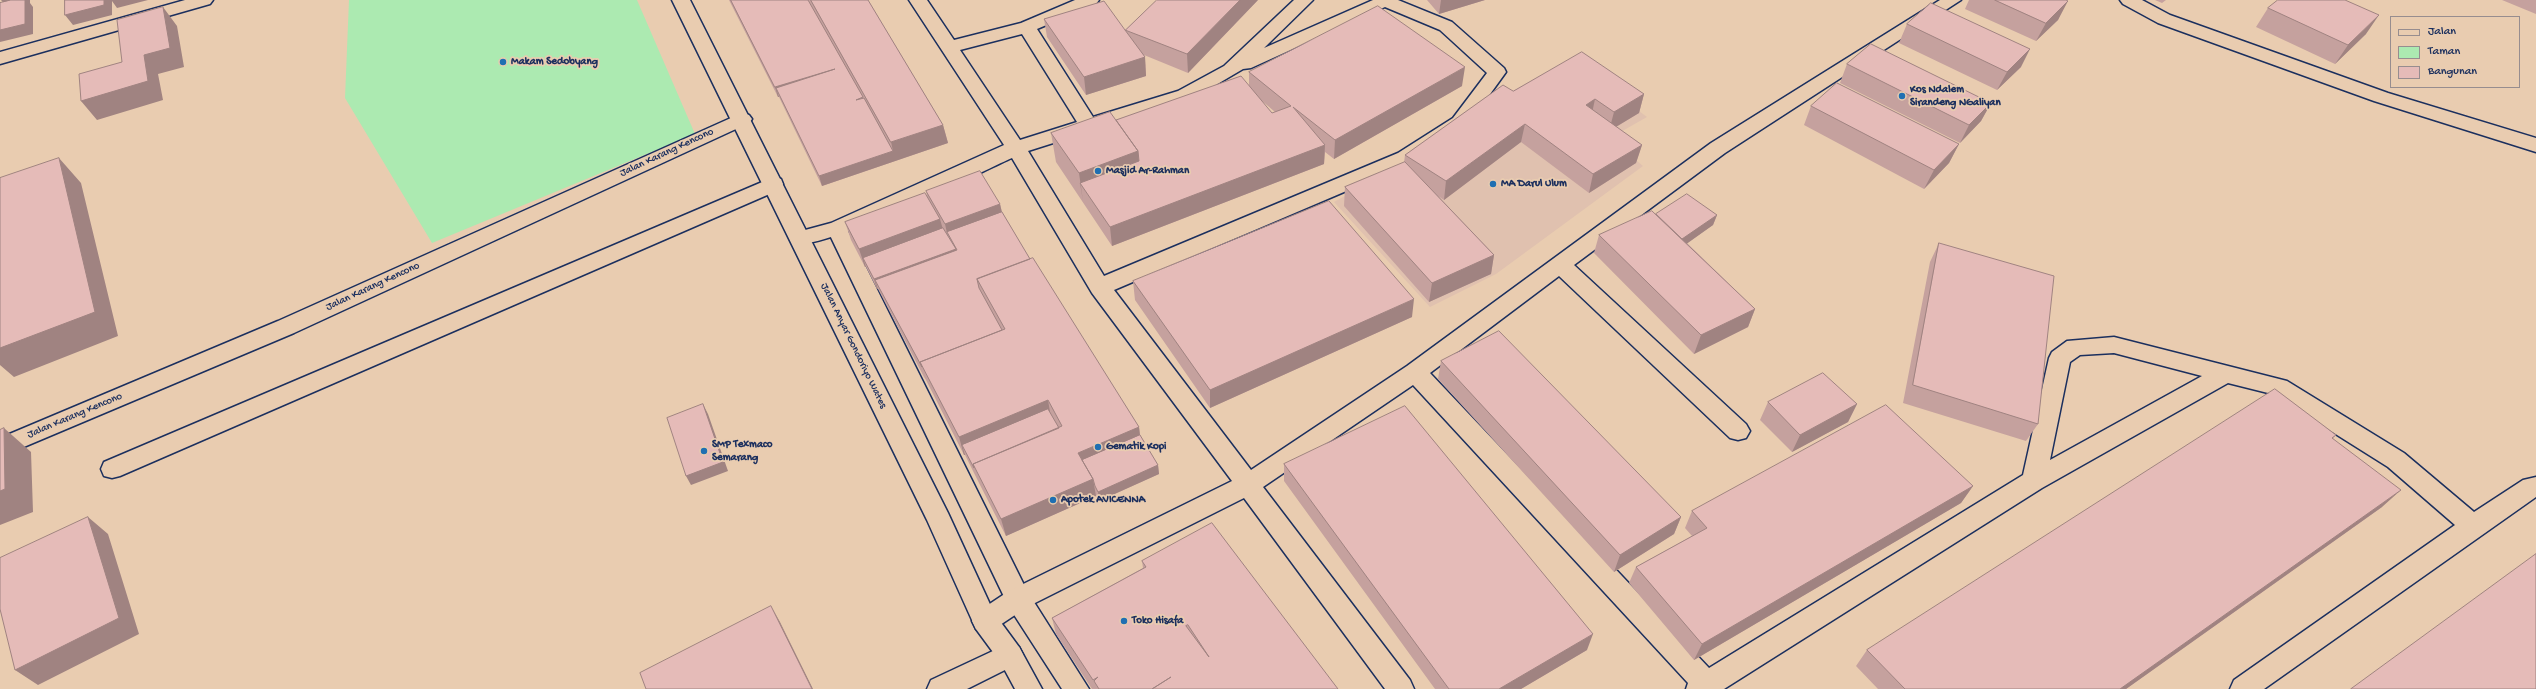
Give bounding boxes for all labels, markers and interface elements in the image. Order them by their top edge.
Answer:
legend [2390,16,2520,88]
text: Jalan [2428,25,2456,39]
text: Taman [2428,45,2460,59]
place label: Makam Sedobyang [511,55,598,69]
marker: Makam Sedobyang [498,57,508,67]
text: Bangunan [2428,65,2477,79]
place label: Kos Ndalem Sirandeng NGaliyan [1910,83,2001,109]
marker: Kos Ndalem Sirandeng NGaliyan [1897,91,1907,101]
street label: Jalan Karang Kencono [618,125,716,181]
place label: Masjid Ar-Rahman [1106,164,1189,178]
marker: Masjid Ar-Rahman [1093,166,1103,176]
place label: MA Darul Ulum [1501,177,1567,191]
marker: MA Darul Ulum [1488,179,1498,189]
street label: Jalan Karang Kencono [324,259,422,315]
street label: Jalan Anyar Gondoriyo Wates [817,281,889,411]
street label: Jalan Karang Kencono [26,390,124,442]
place label: SMP Texmaco Semarang [712,438,772,464]
place label: Gematik Kopi [1106,440,1166,454]
marker: Gematik Kopi [1093,442,1103,452]
marker: SMP Texmaco Semarang [699,446,709,456]
place label: Apotek AVICENNA [1061,493,1145,507]
marker: Apotek AVICENNA [1048,495,1058,505]
place label: Toko Hisafa [1132,614,1183,628]
marker: Toko Hisafa [1119,616,1129,626]

